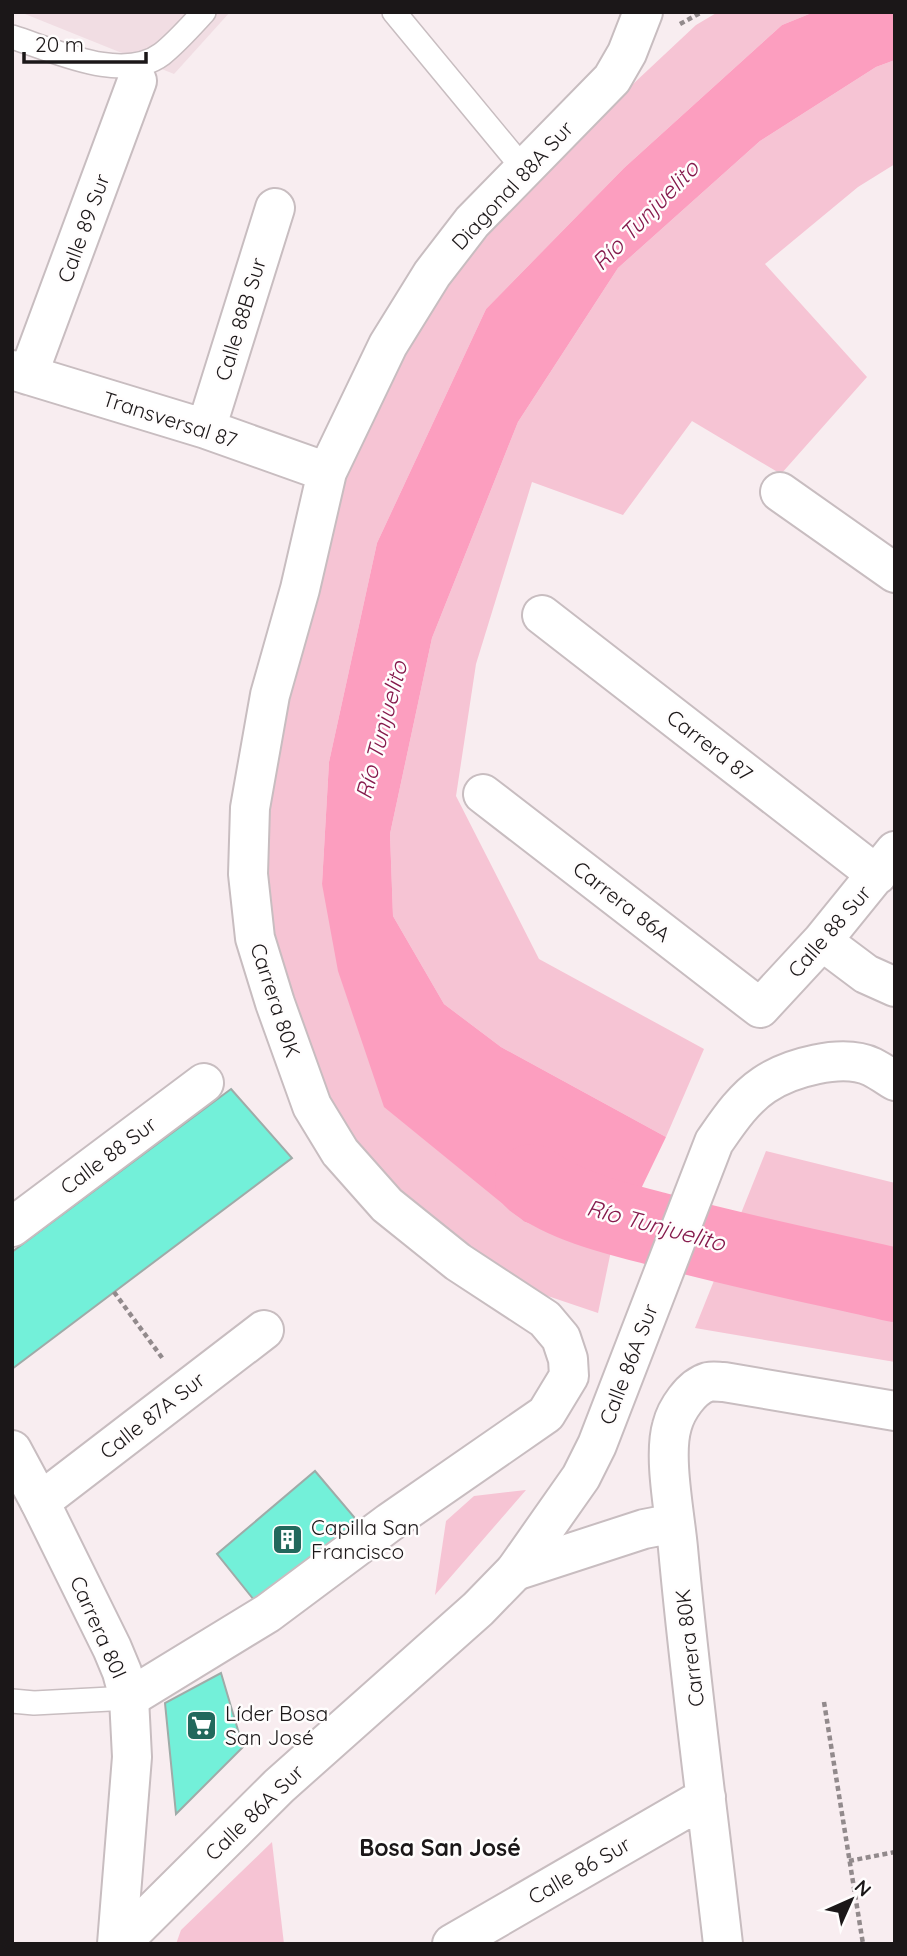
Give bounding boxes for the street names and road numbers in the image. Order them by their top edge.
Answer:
street label: Diagonal 88A Sur [446,115,578,255]
street label: Calle 89 Sur [51,170,115,286]
street label: Calle 88B Sur [209,254,271,384]
street label: Transversal 87 [100,385,241,453]
street label: Carrera 87 [662,703,758,787]
street label: Carrera 86A [568,855,676,947]
street label: Calle 88 Sur [782,880,876,982]
street label: Carrera 80K [245,940,307,1060]
street label: Calle 88 Sur [55,1110,161,1200]
street label: Calle 86A Sur [593,1300,663,1428]
street label: Calle 87A Sur [94,1366,210,1464]
street label: Carrera 80I [65,1572,133,1682]
street label: Carrera 80K [669,1588,709,1708]
street label: Calle 86A Sur [199,1758,309,1866]
street label: Calle 86 Sur [523,1830,635,1910]

